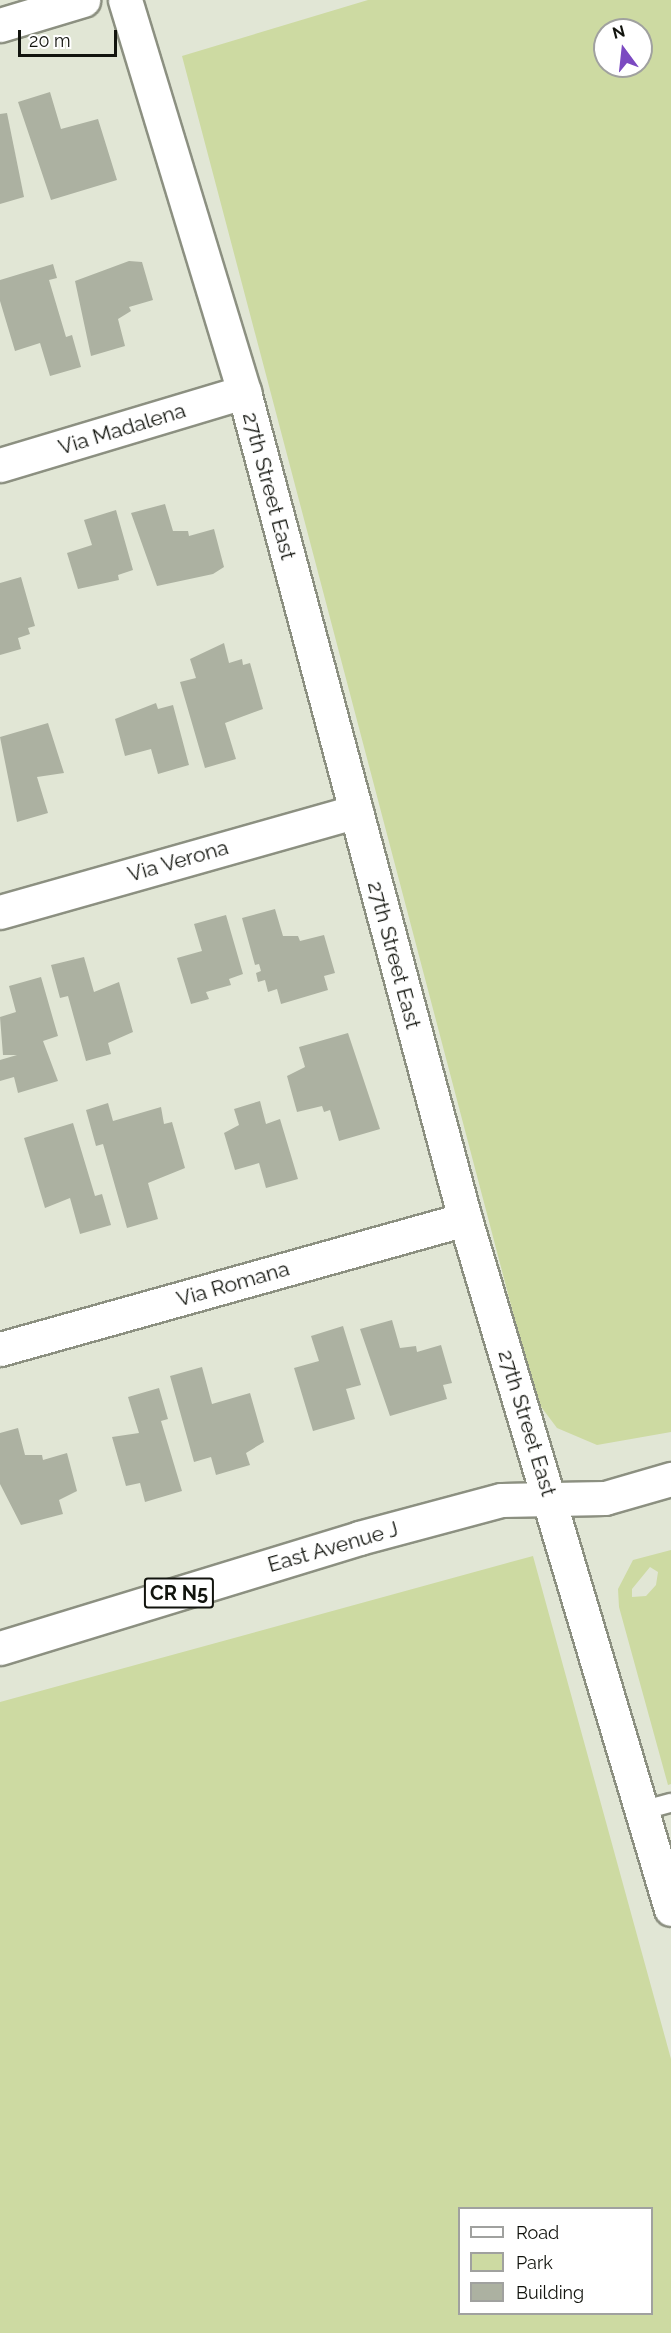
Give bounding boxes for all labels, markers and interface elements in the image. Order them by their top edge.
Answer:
scale bar [21,18,120,56]
north arrow [593,18,653,78]
text: N [610,21,627,43]
text: 20 m [29,30,71,51]
street label: Via Madalena [55,398,189,460]
street label: 27th Street East [237,409,301,563]
street label: Via Verona [125,835,231,887]
street label: 27th Street East [362,878,426,1032]
street label: Via Romana [174,1256,292,1312]
street label: 27th Street East [493,1347,561,1499]
street label: East Avenue J [264,1516,402,1578]
road number: CR N5 [143,1576,215,1610]
legend [458,2207,653,2315]
text: Road [516,2222,559,2243]
text: Park [516,2252,553,2273]
text: Building [516,2282,584,2303]

